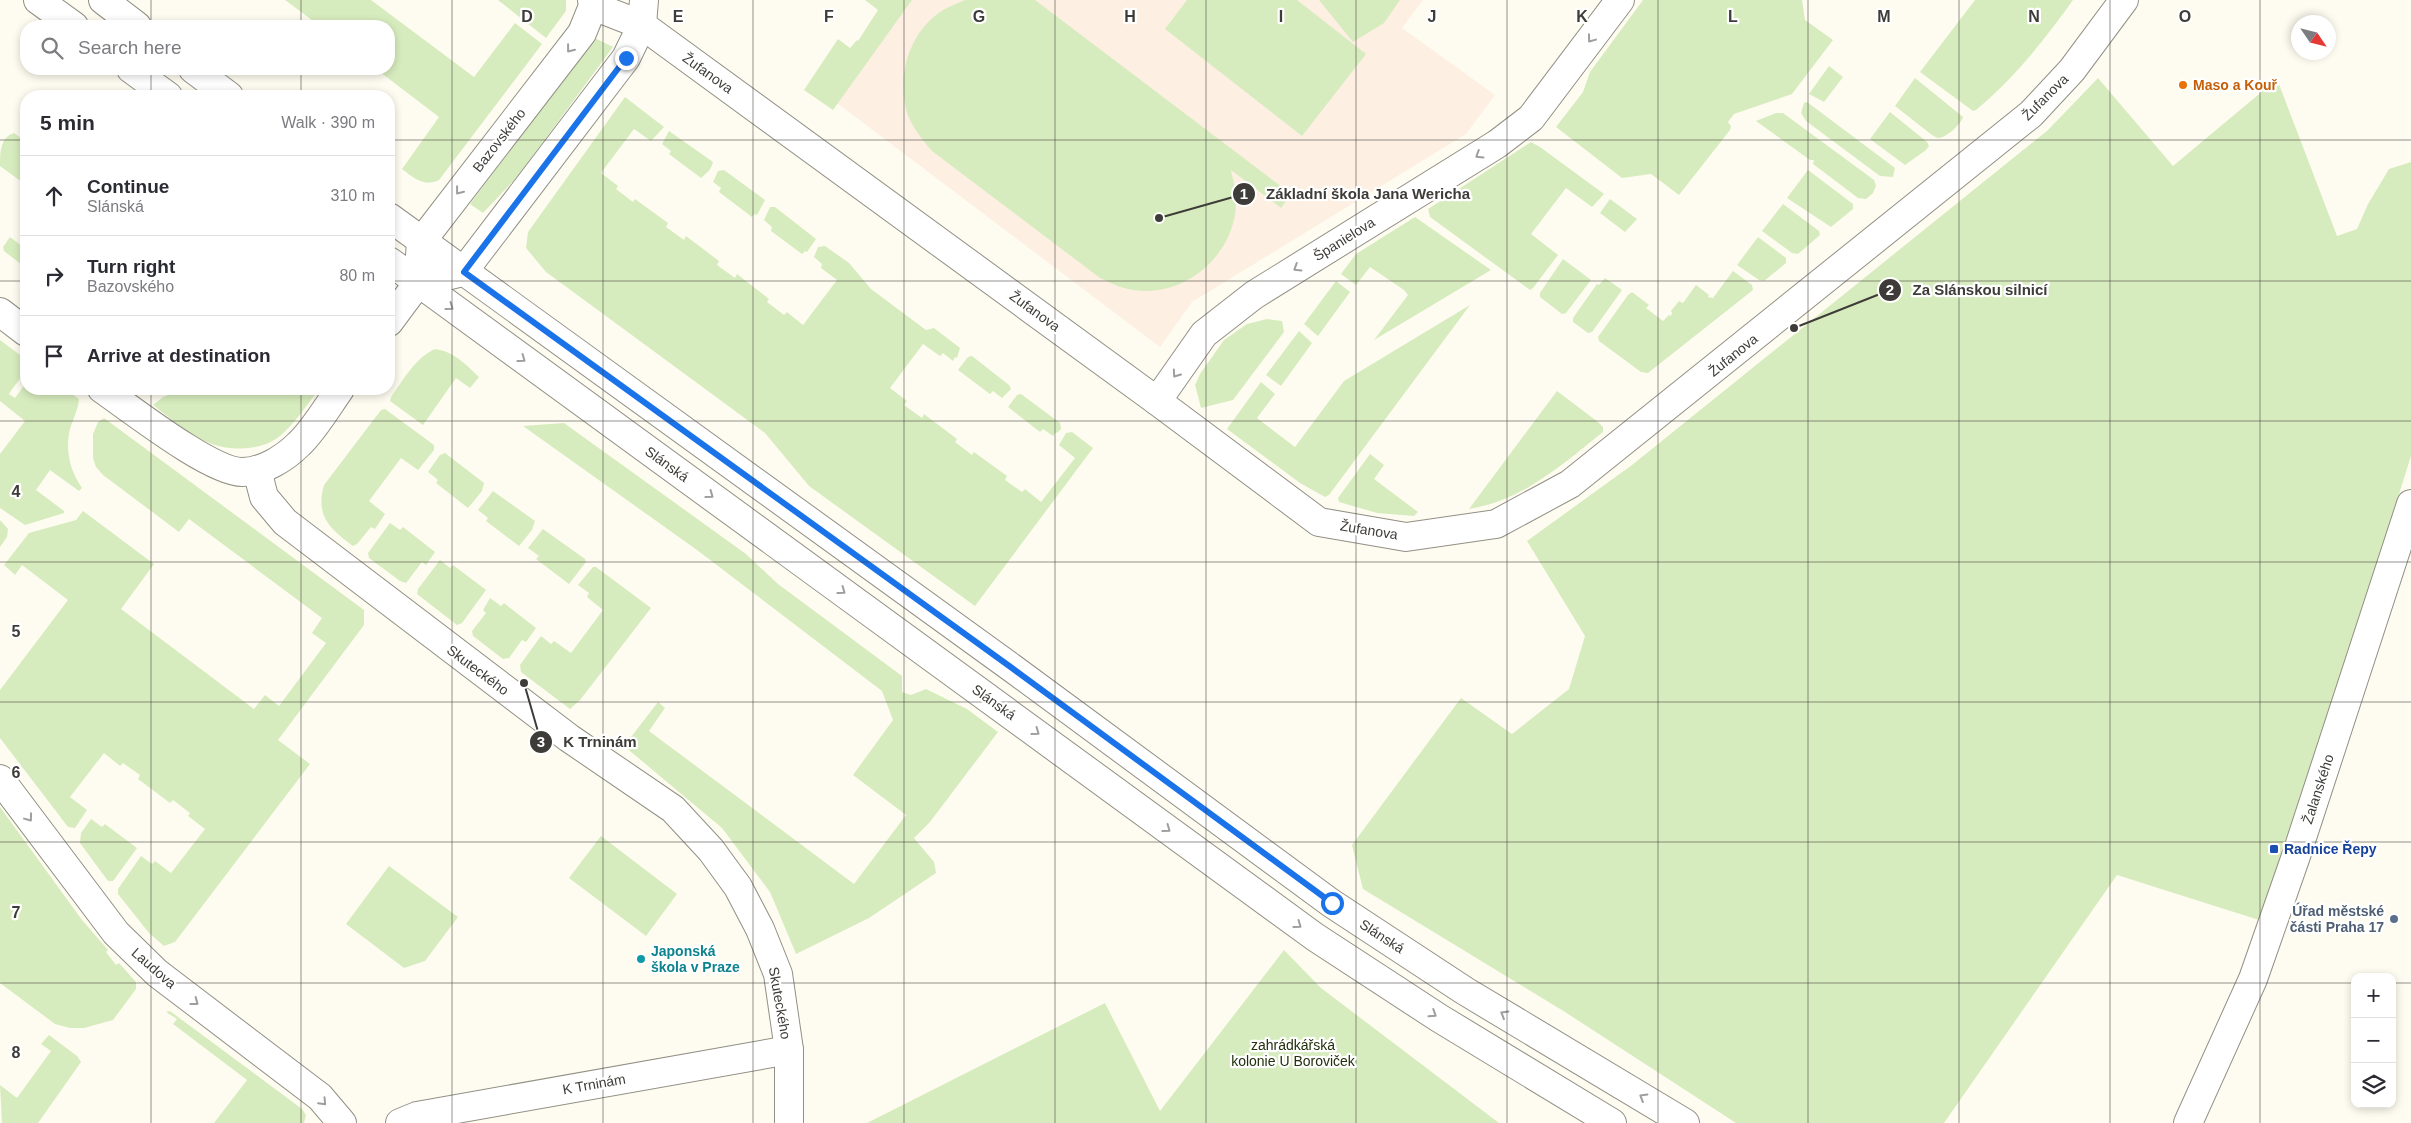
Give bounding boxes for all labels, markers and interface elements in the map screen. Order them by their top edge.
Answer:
text: D [521,8,533,25]
text: E [673,8,684,25]
text: F [824,8,834,25]
text: G [973,8,985,25]
text: H [1124,8,1136,25]
text: I [1279,8,1283,25]
text: J [1428,8,1436,25]
text: K [1576,8,1588,25]
text: L [1728,8,1738,25]
text: M [1877,8,1891,25]
text: N [2028,8,2040,25]
text: O [2179,8,2191,25]
north arrow [2291,15,2336,60]
search box [20,20,395,75]
one-way arrow [1588,33,1596,42]
icon: search [38,34,66,62]
text: Search here [78,37,182,58]
one-way arrow [567,43,575,52]
route end [615,47,638,70]
street label: Žufanova [680,49,736,97]
street label: Žufanova [2019,71,2071,123]
place label: Maso a Kouř [2193,77,2278,93]
marker: Maso a Kouř [2177,79,2189,91]
street label: Bazovského [469,105,529,175]
text: 5 min [40,111,95,134]
text: Walk · 390 m [281,114,375,131]
one-way arrow [1475,148,1484,158]
text: Continue [87,176,169,197]
callout: Základní škola Jana Wericha [1231,179,1480,209]
icon: ahead [40,182,68,210]
one-way arrow [457,185,465,194]
text: 1 [1240,185,1248,202]
text: Základní škola Jana Wericha [1266,185,1471,202]
text: 310 m [331,187,375,204]
text: Slánská [87,198,144,215]
street label: Španielova [1310,214,1378,264]
text: Turn right [87,256,175,277]
icon: right [40,262,68,290]
one-way arrow [1293,262,1302,272]
text: 80 m [339,267,375,284]
callout: Za Slánskou silnicí [1877,275,2057,305]
text: Bazovského [87,278,174,295]
text: 2 [1886,281,1894,298]
text: Za Slánskou silnicí [1912,281,2048,298]
street label: Žufanova [1007,287,1063,335]
one-way arrow [444,301,453,309]
street label: Žufanova [1705,330,1761,380]
icon: arrive [40,342,68,370]
text: Arrive at destination [87,345,271,366]
one-way arrow [516,353,526,362]
one-way arrow [1173,368,1182,378]
street label: Slánská [642,443,692,485]
text: 4 [12,483,21,500]
one-way arrow [704,490,713,498]
street label: Žufanova [1339,518,1399,543]
one-way arrow [836,585,846,594]
text: 5 [12,623,21,640]
street label: Skuteckého [444,642,512,699]
street label: Slánská [969,681,1019,723]
callout: K Trninám [528,727,647,757]
one-way arrow [1030,727,1039,735]
text: 3 [537,733,545,750]
text: K Trninám [563,733,637,750]
street label: Žalanského [2299,752,2337,826]
text: 6 [12,764,21,781]
one-way arrow [23,812,32,822]
one-way arrow [1161,823,1170,831]
place label: Radnice Řepy [2284,840,2377,857]
marker: Radnice Řepy [2268,843,2280,855]
route start [1321,892,1344,915]
place label: Úřad městské části Praha 17 [2290,902,2384,935]
text: 7 [12,904,21,921]
marker: Úřad městské části Praha 17 [2388,913,2400,925]
street label: Slánská [1357,916,1407,956]
one-way arrow [1292,919,1301,927]
place label: Japonská škola v Praze [651,943,740,975]
street label: Laudova [128,944,180,992]
marker: Japonská škola v Praze [635,953,647,965]
street label: Skuteckého [766,966,794,1041]
map controls [2351,973,2396,1108]
button: + [2351,973,2396,1018]
one-way arrow [189,997,198,1005]
one-way arrow [1428,1008,1437,1018]
one-way arrow [1500,1010,1509,1020]
button: − [2351,1018,2396,1063]
park label: zahrádkářská kolonie U Boroviček [1231,1037,1356,1069]
text: 8 [12,1044,21,1061]
button: layers [2351,1063,2396,1108]
street label: K Trninám [561,1071,627,1097]
one-way arrow [1640,1093,1649,1103]
one-way arrow [318,1096,327,1105]

